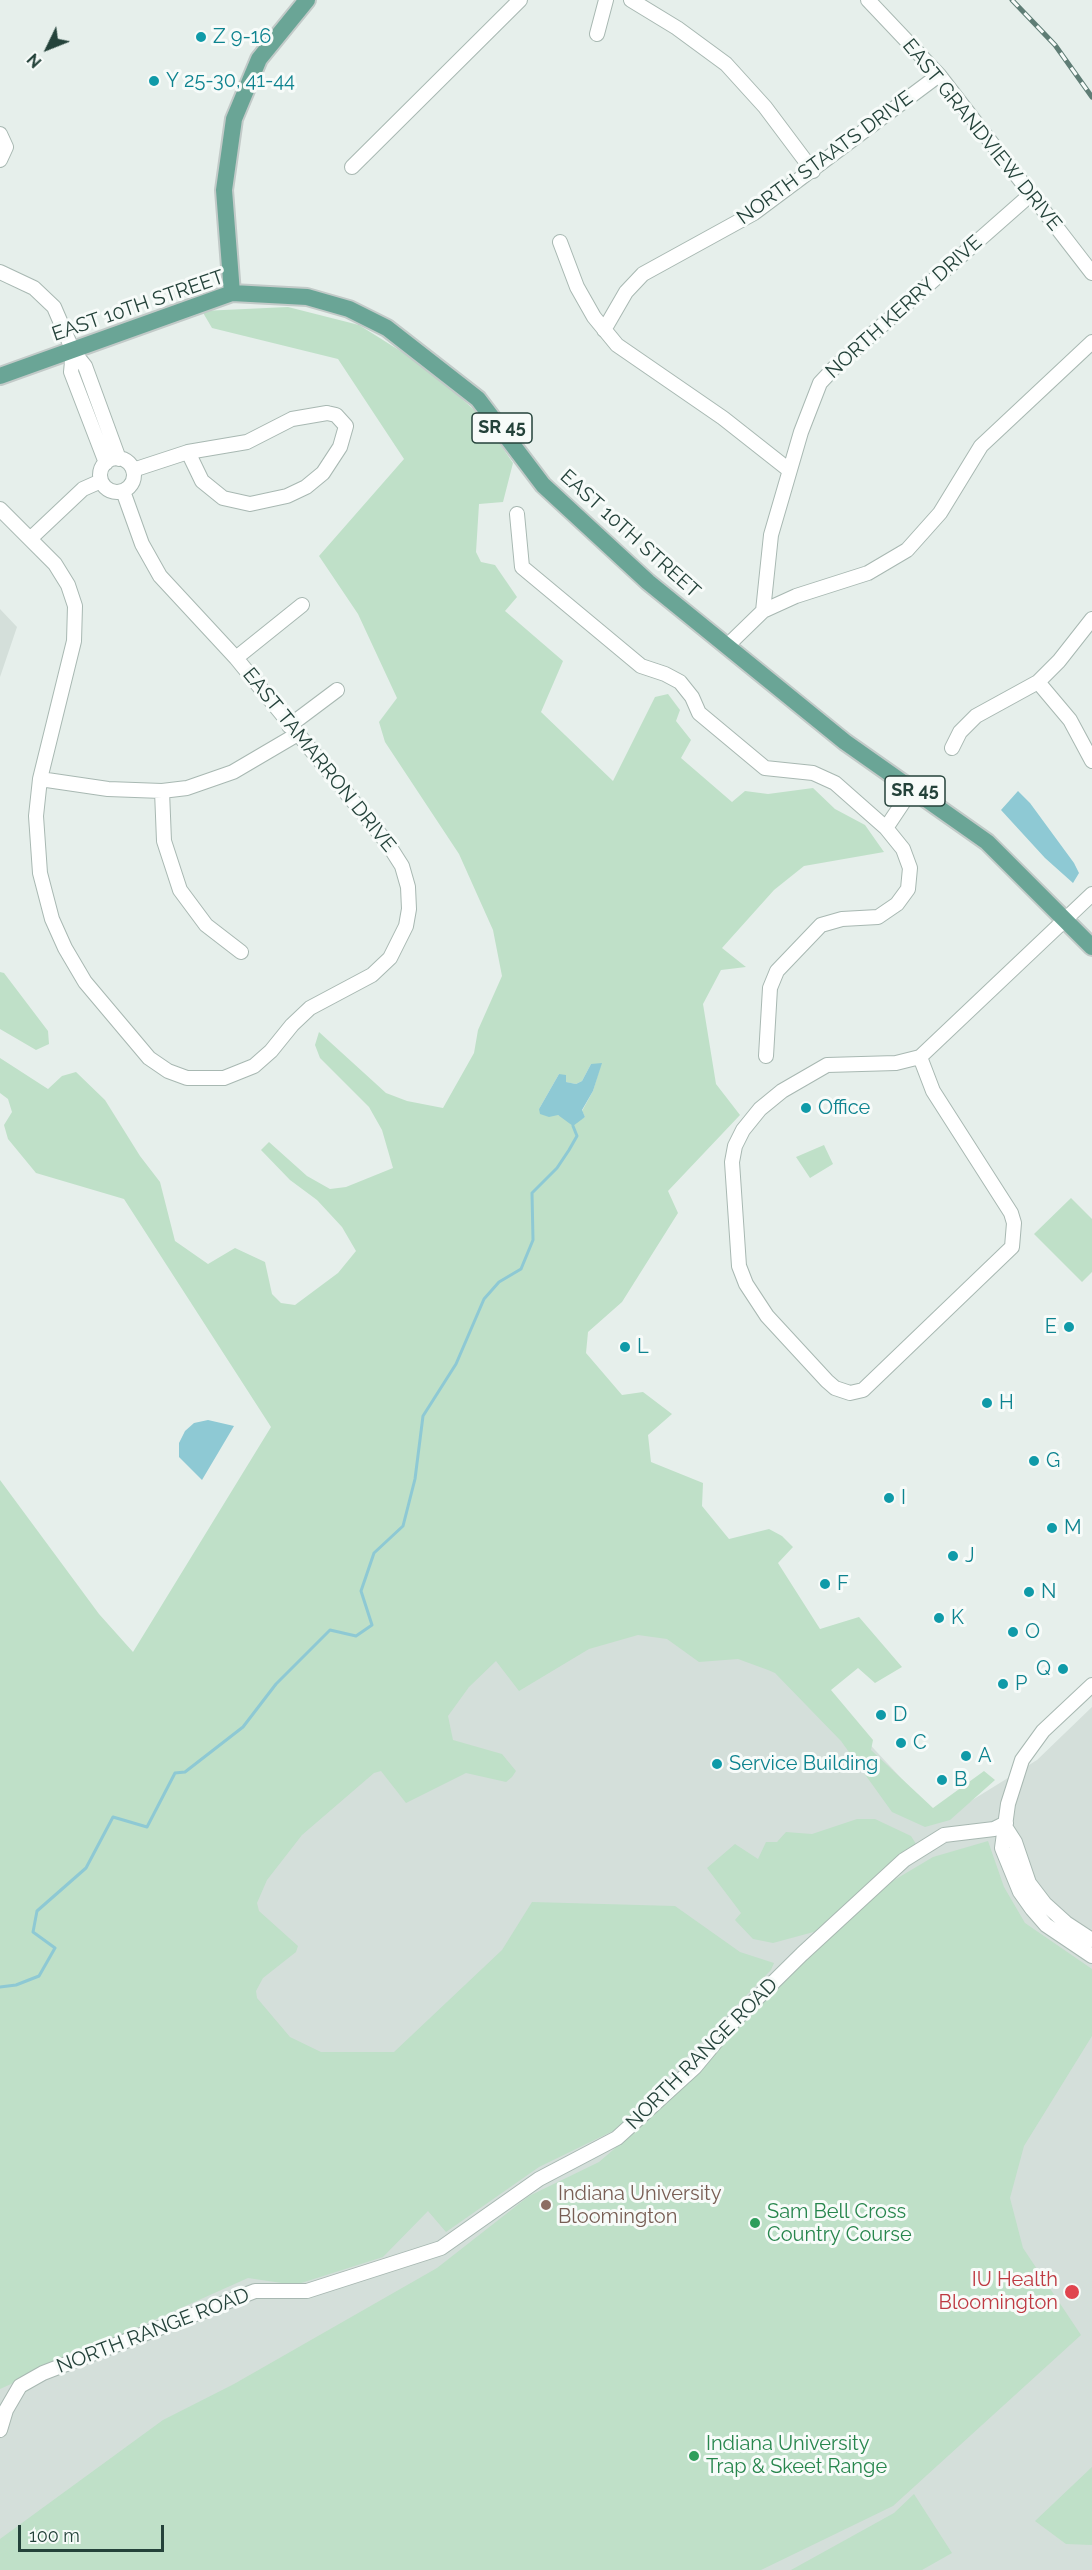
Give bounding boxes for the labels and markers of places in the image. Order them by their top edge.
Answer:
place label: Z 9-16 [213,25,271,49]
marker: Z 9-16 [194,30,208,44]
place label: Y 25-30, 41-44 [166,69,295,93]
marker: Y 25-30, 41-44 [147,74,161,88]
place label: Office [818,1096,870,1120]
marker: Office [799,1101,813,1115]
place label: E [1045,1315,1057,1339]
marker: E [1062,1320,1076,1334]
place label: L [637,1335,649,1359]
marker: L [618,1340,632,1354]
place label: H [999,1391,1014,1415]
marker: H [980,1396,994,1410]
place label: G [1046,1449,1060,1473]
marker: G [1027,1454,1041,1468]
place label: I [901,1486,906,1510]
marker: I [882,1491,896,1505]
place label: M [1064,1516,1082,1540]
marker: M [1045,1521,1059,1535]
place label: J [965,1544,975,1568]
marker: J [946,1549,960,1563]
place label: F [837,1572,849,1596]
marker: F [818,1577,832,1591]
place label: N [1041,1580,1056,1604]
marker: N [1022,1585,1036,1599]
place label: K [951,1606,964,1630]
marker: K [932,1611,946,1625]
place label: O [1025,1620,1040,1644]
marker: O [1006,1625,1020,1639]
place label: Q [1036,1657,1051,1681]
marker: Q [1056,1662,1070,1676]
place label: P [1015,1672,1027,1696]
marker: P [996,1677,1010,1691]
place label: D [893,1703,907,1727]
marker: D [874,1708,888,1722]
place label: C [913,1731,927,1755]
marker: C [894,1736,908,1750]
place label: A [978,1744,992,1768]
marker: A [959,1749,973,1763]
place label: Service Building [729,1752,878,1776]
marker: Service Building [710,1757,724,1771]
place label: B [954,1768,967,1792]
marker: B [935,1773,949,1787]
place label: Indiana University Bloomington [558,2182,722,2229]
marker: Indiana University Bloomington [539,2198,553,2212]
place label: Sam Bell Cross Country Course [767,2200,912,2247]
marker: Sam Bell Cross Country Course [748,2216,762,2230]
place label: IU Health Bloomington [939,2268,1058,2315]
marker: IU Health Bloomington [1063,2283,1081,2301]
place label: Indiana University Trap & Skeet Range [706,2432,887,2479]
marker: Indiana University Trap & Skeet Range [687,2449,701,2463]

